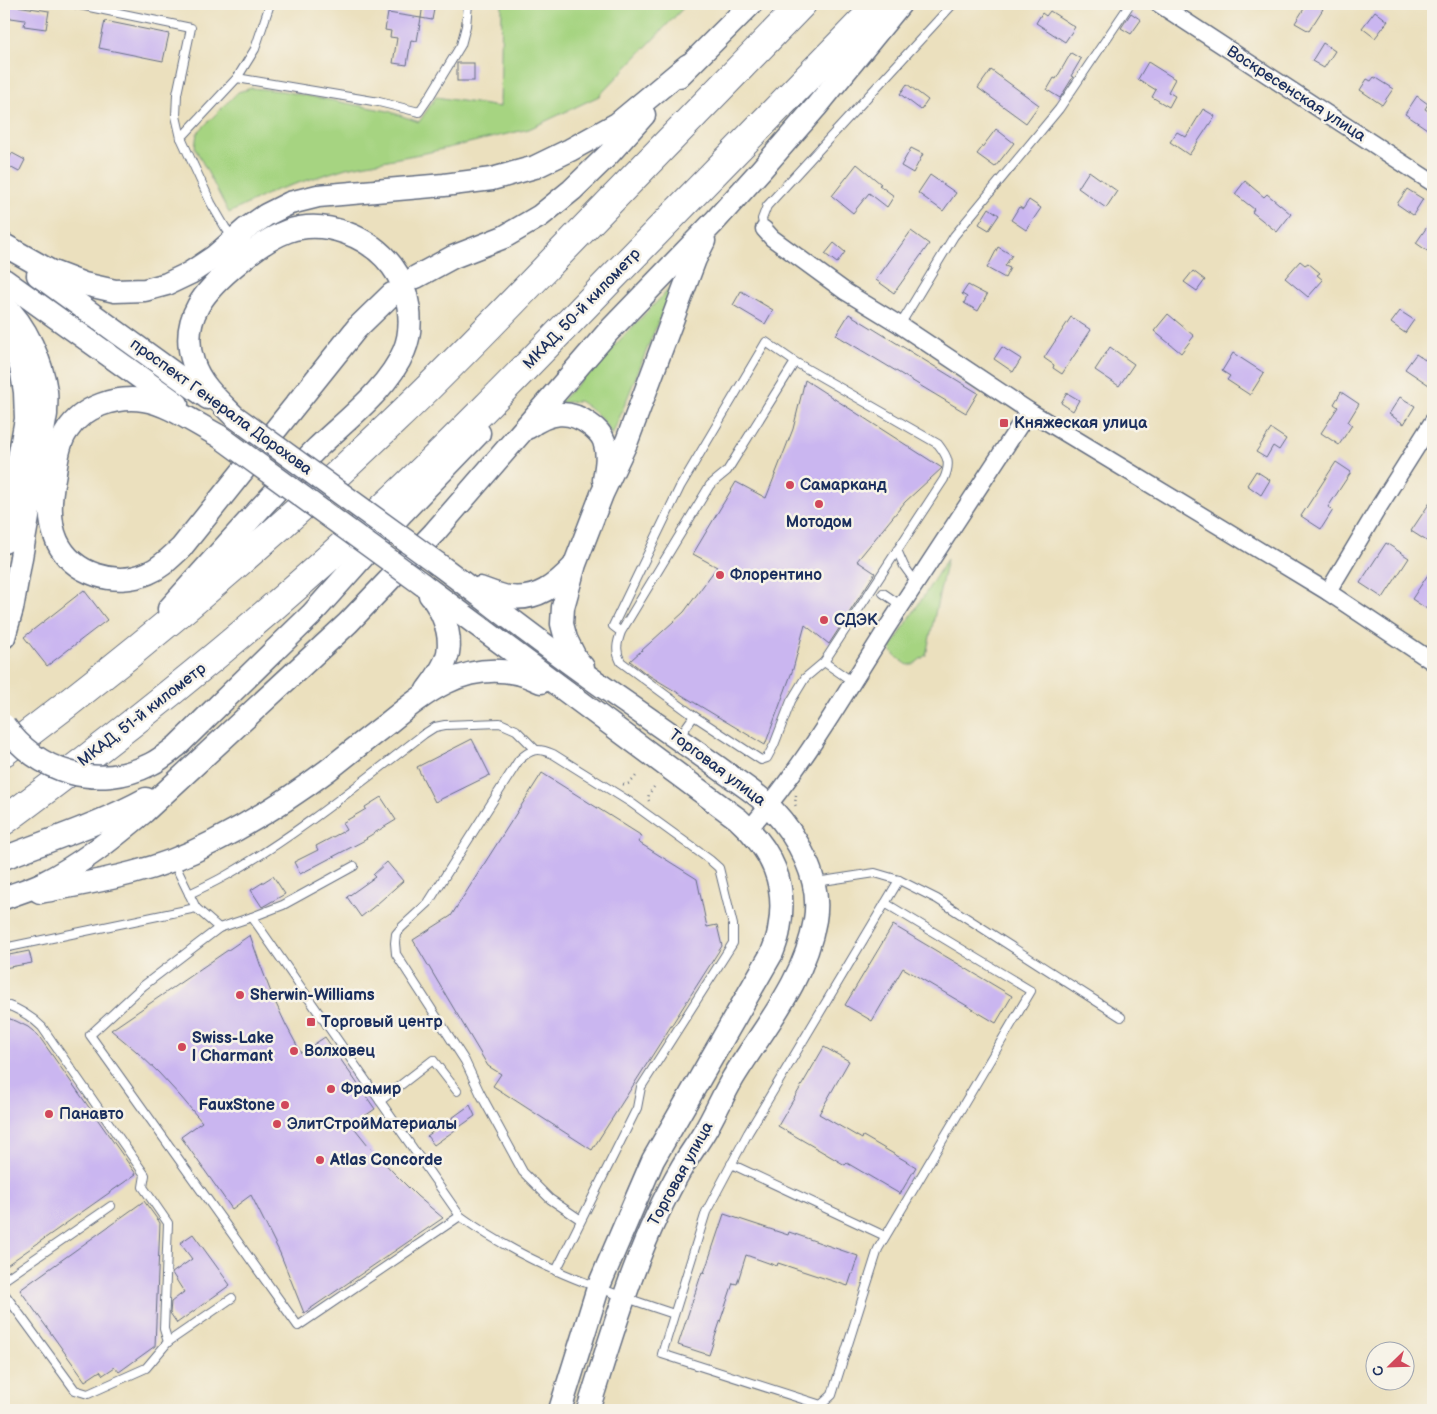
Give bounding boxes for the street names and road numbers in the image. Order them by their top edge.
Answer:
street label: Воскресенская улица [1223,42,1369,146]
street label: МКАД, 50-й километр [519,245,645,373]
street label: проспект Генерала Дорохова [126,335,316,480]
street label: МКАД, 51-й километр [74,659,210,771]
street label: Торговая улица [665,725,770,811]
street label: Торговая улица [645,1118,718,1229]

